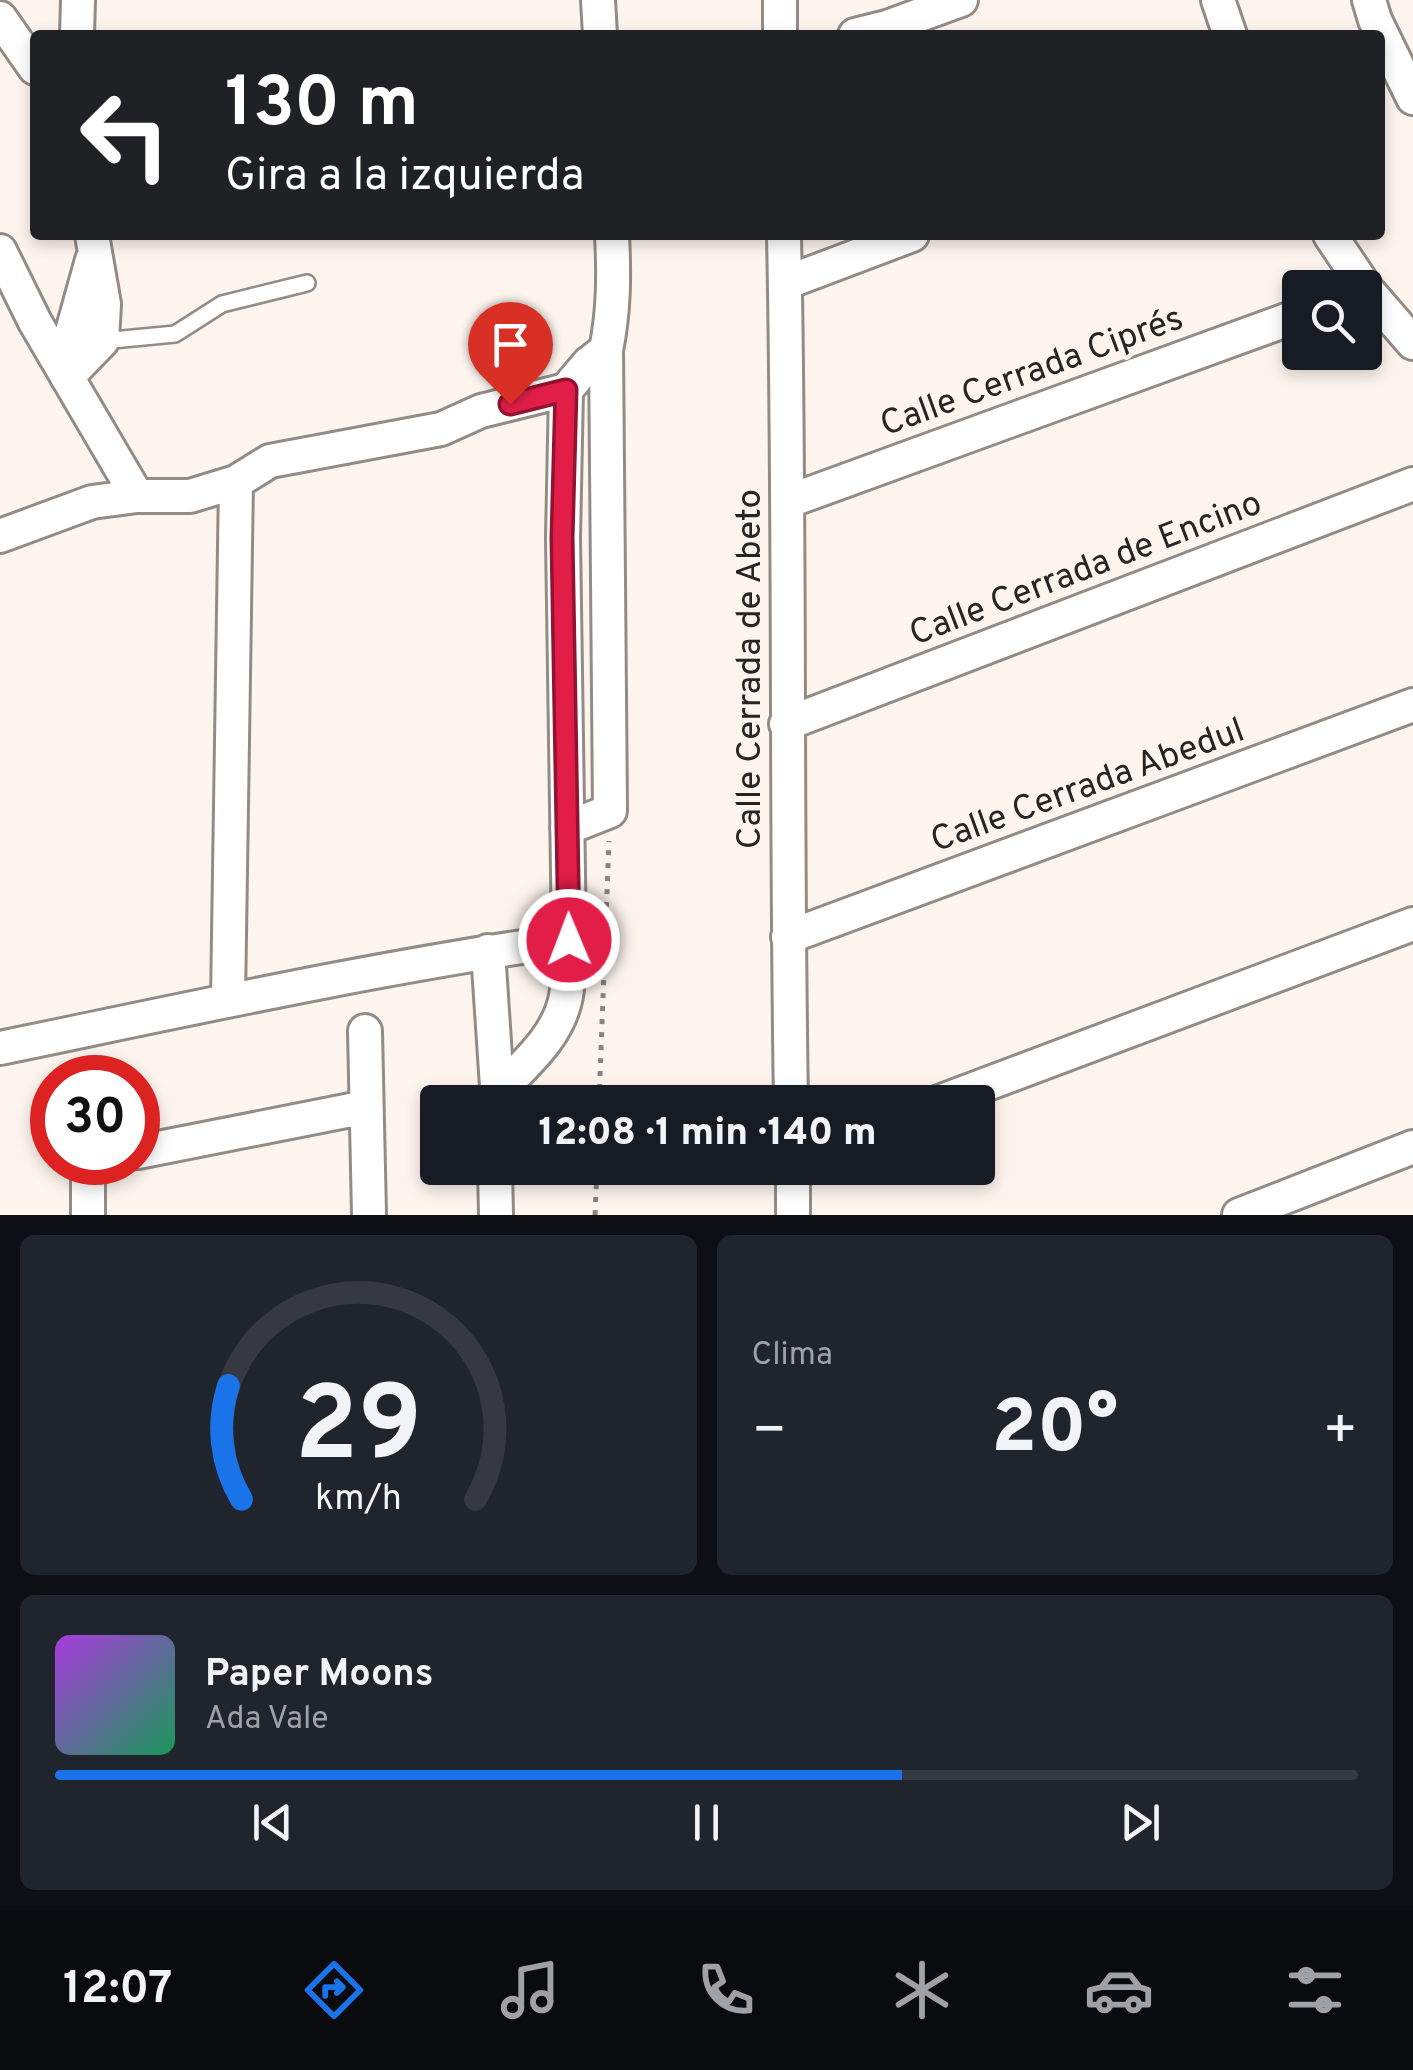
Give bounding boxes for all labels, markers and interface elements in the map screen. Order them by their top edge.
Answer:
text: 130 m [225,62,419,151]
icon: left [60,70,190,200]
text: Gira a la izquierda [225,149,584,206]
map controls [1282,270,1382,370]
button: search [1282,270,1382,370]
street label: Calle Cerrada Ciprés [875,298,1190,448]
pin [468,302,553,405]
icon: arrive [483,317,538,372]
street label: Calle Cerrada de Encino [904,482,1269,657]
street label: Calle Cerrada de Abeto [729,489,773,849]
street label: Calle Cerrada Abedul [925,710,1251,864]
position arrow [517,888,621,992]
speed limit sign: 30 [30,1055,160,1185]
text: 12:08 · 1 min · 140 m [538,1110,877,1159]
text: Clima [752,1336,833,1376]
text: 29 [294,1365,422,1497]
text: 20° [991,1384,1118,1479]
text: − [752,1398,787,1468]
text: + [1323,1398,1358,1468]
text: km/h [315,1477,402,1523]
text: Paper Moons [205,1651,434,1700]
text: Ada Vale [205,1700,329,1740]
icon: previous [245,1795,300,1850]
icon: pause [679,1795,734,1850]
icon: next [1113,1795,1168,1850]
icon: directions [299,1955,369,2025]
icon: music [495,1955,565,2025]
icon: phone [691,1955,761,2025]
icon: climate [887,1955,957,2025]
icon: car [1084,1955,1154,2025]
icon: filters [1280,1955,1350,2025]
text: 12:07 [63,1962,172,2019]

